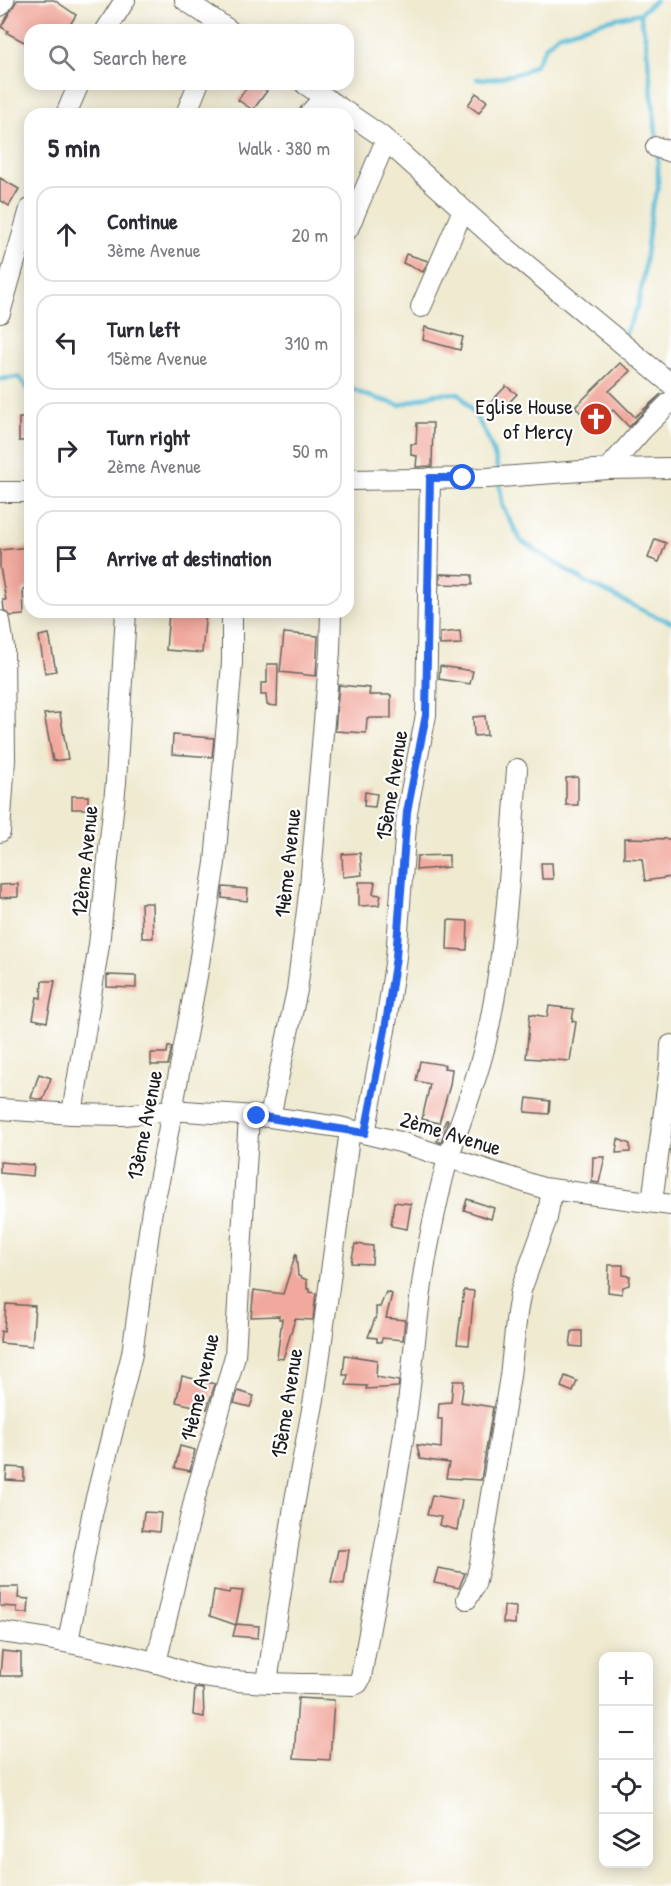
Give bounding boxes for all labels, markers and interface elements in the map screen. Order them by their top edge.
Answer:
search box [24,24,354,90]
icon: search [45,41,78,74]
text: Search here [93,42,187,72]
text: 5 min [48,130,100,165]
text: Walk · 380 m [238,134,330,161]
text: Continue [107,206,178,236]
icon: ahead [50,218,83,251]
text: 20 m [291,221,328,248]
text: 3ème Avenue [107,236,201,263]
text: Turn left [107,314,180,344]
icon: left [50,326,83,359]
text: 310 m [285,329,328,356]
text: 15ème Avenue [107,344,208,371]
place label: Eglise House of Mercy [475,391,573,446]
church icon: Eglise House of Mercy [578,401,614,437]
text: Turn right [107,422,190,452]
icon: right [50,434,83,467]
text: 50 m [292,437,328,464]
text: 2ème Avenue [107,452,201,479]
route start [449,464,475,490]
icon: arrive [50,542,83,575]
text: Arrive at destination [107,543,272,573]
street label: 15ème Avenue [368,728,415,842]
street label: 12ème Avenue [63,804,105,918]
street label: 14ème Avenue [266,807,308,919]
street label: 13ème Avenue [119,1067,169,1182]
route end [243,1102,269,1128]
street label: 2ème Avenue [397,1104,505,1163]
street label: 14ème Avenue [172,1330,226,1444]
street label: 15ème Avenue [263,1346,310,1460]
map controls [599,1652,653,1868]
button: + [599,1652,653,1706]
button: − [599,1706,653,1760]
button: locate [599,1760,653,1814]
button: layers [599,1814,653,1868]

